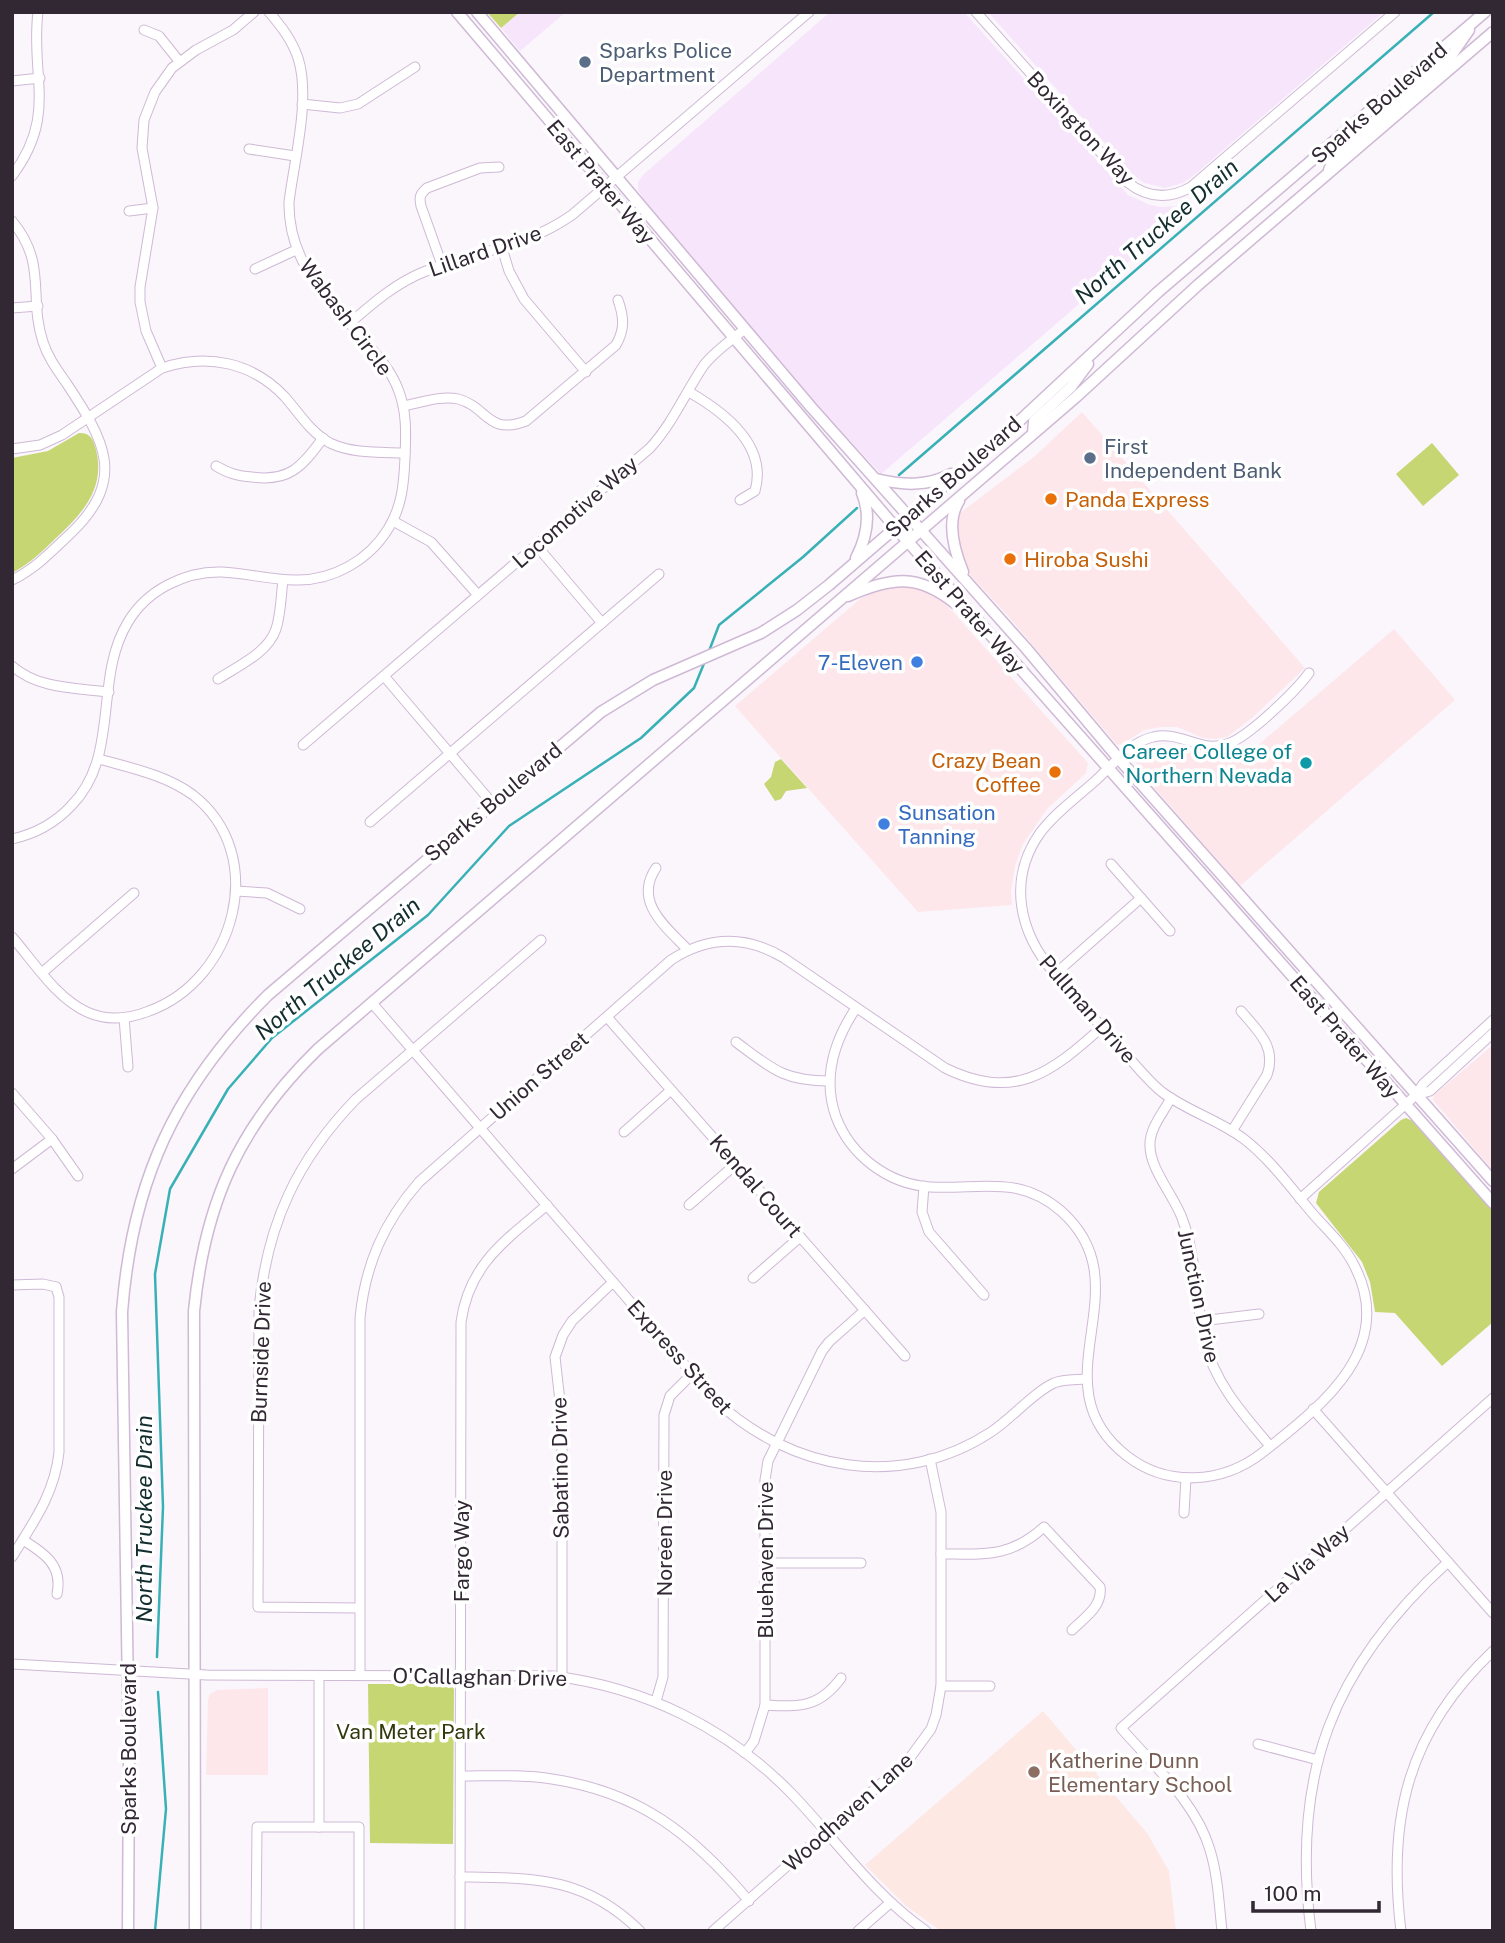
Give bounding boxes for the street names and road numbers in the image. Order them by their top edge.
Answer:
street label: Sparks Boulevard [1306,37,1452,169]
street label: Boxington Way [1022,66,1140,190]
street label: East Prater Way [542,115,660,249]
street label: Lillard Drive [425,220,545,282]
street label: Wabash Circle [294,254,398,380]
street label: Sparks Boulevard [880,411,1026,543]
street label: Locomotive Way [507,451,643,573]
street label: East Prater Way [910,545,1030,679]
street label: Sparks Boulevard [419,737,567,867]
street label: Pullman Drive [1034,950,1142,1068]
street label: East Prater Way [1285,970,1405,1104]
street label: Union Street [485,1026,593,1126]
street label: Kendal Court [705,1129,807,1243]
street label: Junction Drive [1173,1227,1225,1365]
street label: Burnside Drive [246,1281,276,1423]
street label: Express Street [622,1295,738,1419]
street label: Sabatino Drive [546,1397,574,1539]
street label: Noreen Drive [652,1470,677,1596]
street label: Bluehaven Drive [753,1481,778,1639]
street label: Fargo Way [449,1500,474,1602]
street label: La Via Way [1260,1519,1354,1607]
street label: Sparks Boulevard [116,1663,141,1835]
street label: O'Callaghan Drive [392,1663,568,1691]
street label: Woodhaven Lane [778,1747,918,1877]

